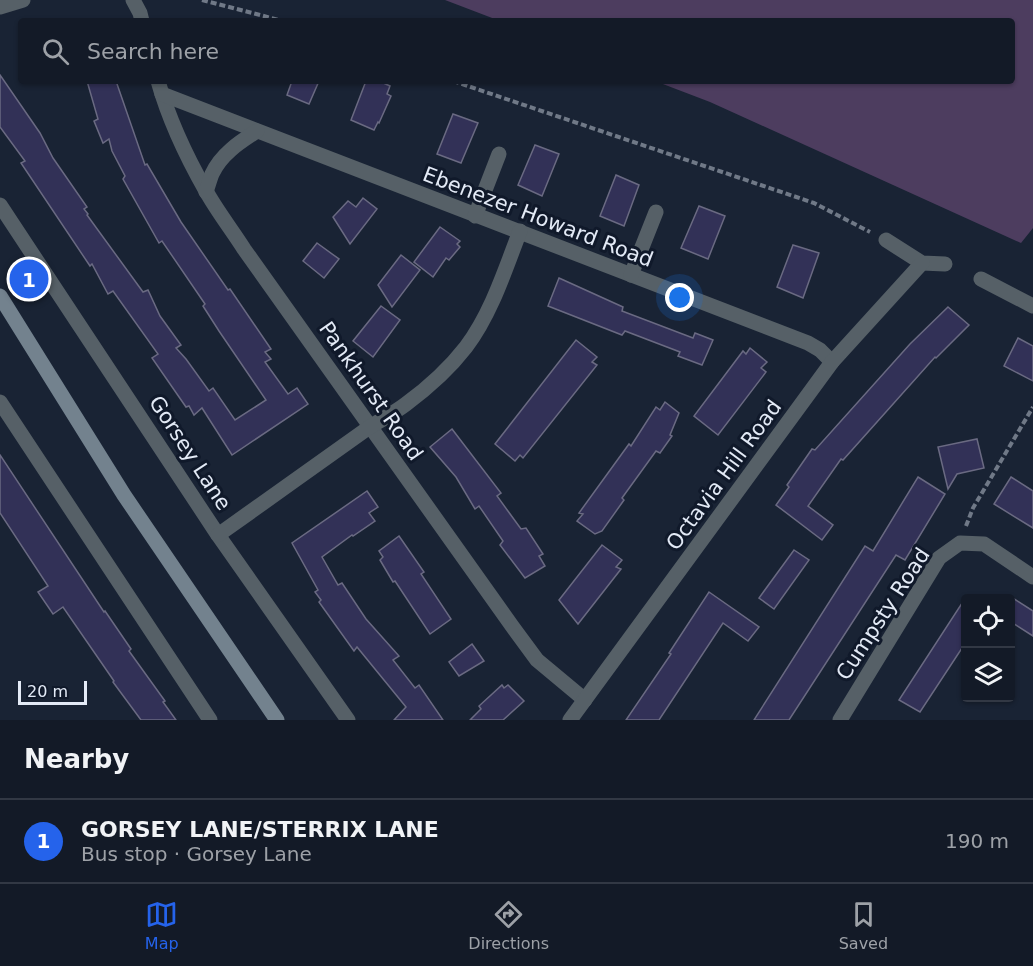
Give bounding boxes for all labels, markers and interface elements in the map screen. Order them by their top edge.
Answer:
search box [18,18,1015,84]
icon: search [39,35,72,68]
text: Search here [87,39,219,64]
street label: Ebenezer Howard Road [419,162,657,272]
pin: 1 [9,256,48,302]
your location [665,283,694,312]
street label: Pankhurst Road [314,317,428,465]
street label: Gorsey Lane [144,391,236,515]
street label: Octavia Hill Road [661,395,787,555]
street label: Cumpsty Road [831,543,935,685]
map controls [961,594,1015,702]
button: locate [961,594,1015,648]
button: layers [961,648,1015,702]
scale bar [18,678,87,706]
text: 20 m [27,682,68,701]
text: Nearby [24,744,129,774]
text: GORSEY LANE/STERRIX LANE [81,817,439,842]
text: 1 [37,829,50,853]
text: 190 m [945,829,1009,853]
text: Bus stop · Gorsey Lane [81,842,312,866]
tab: Map [145,898,179,953]
tab: Directions [468,898,549,953]
tab: Saved [839,898,888,953]

